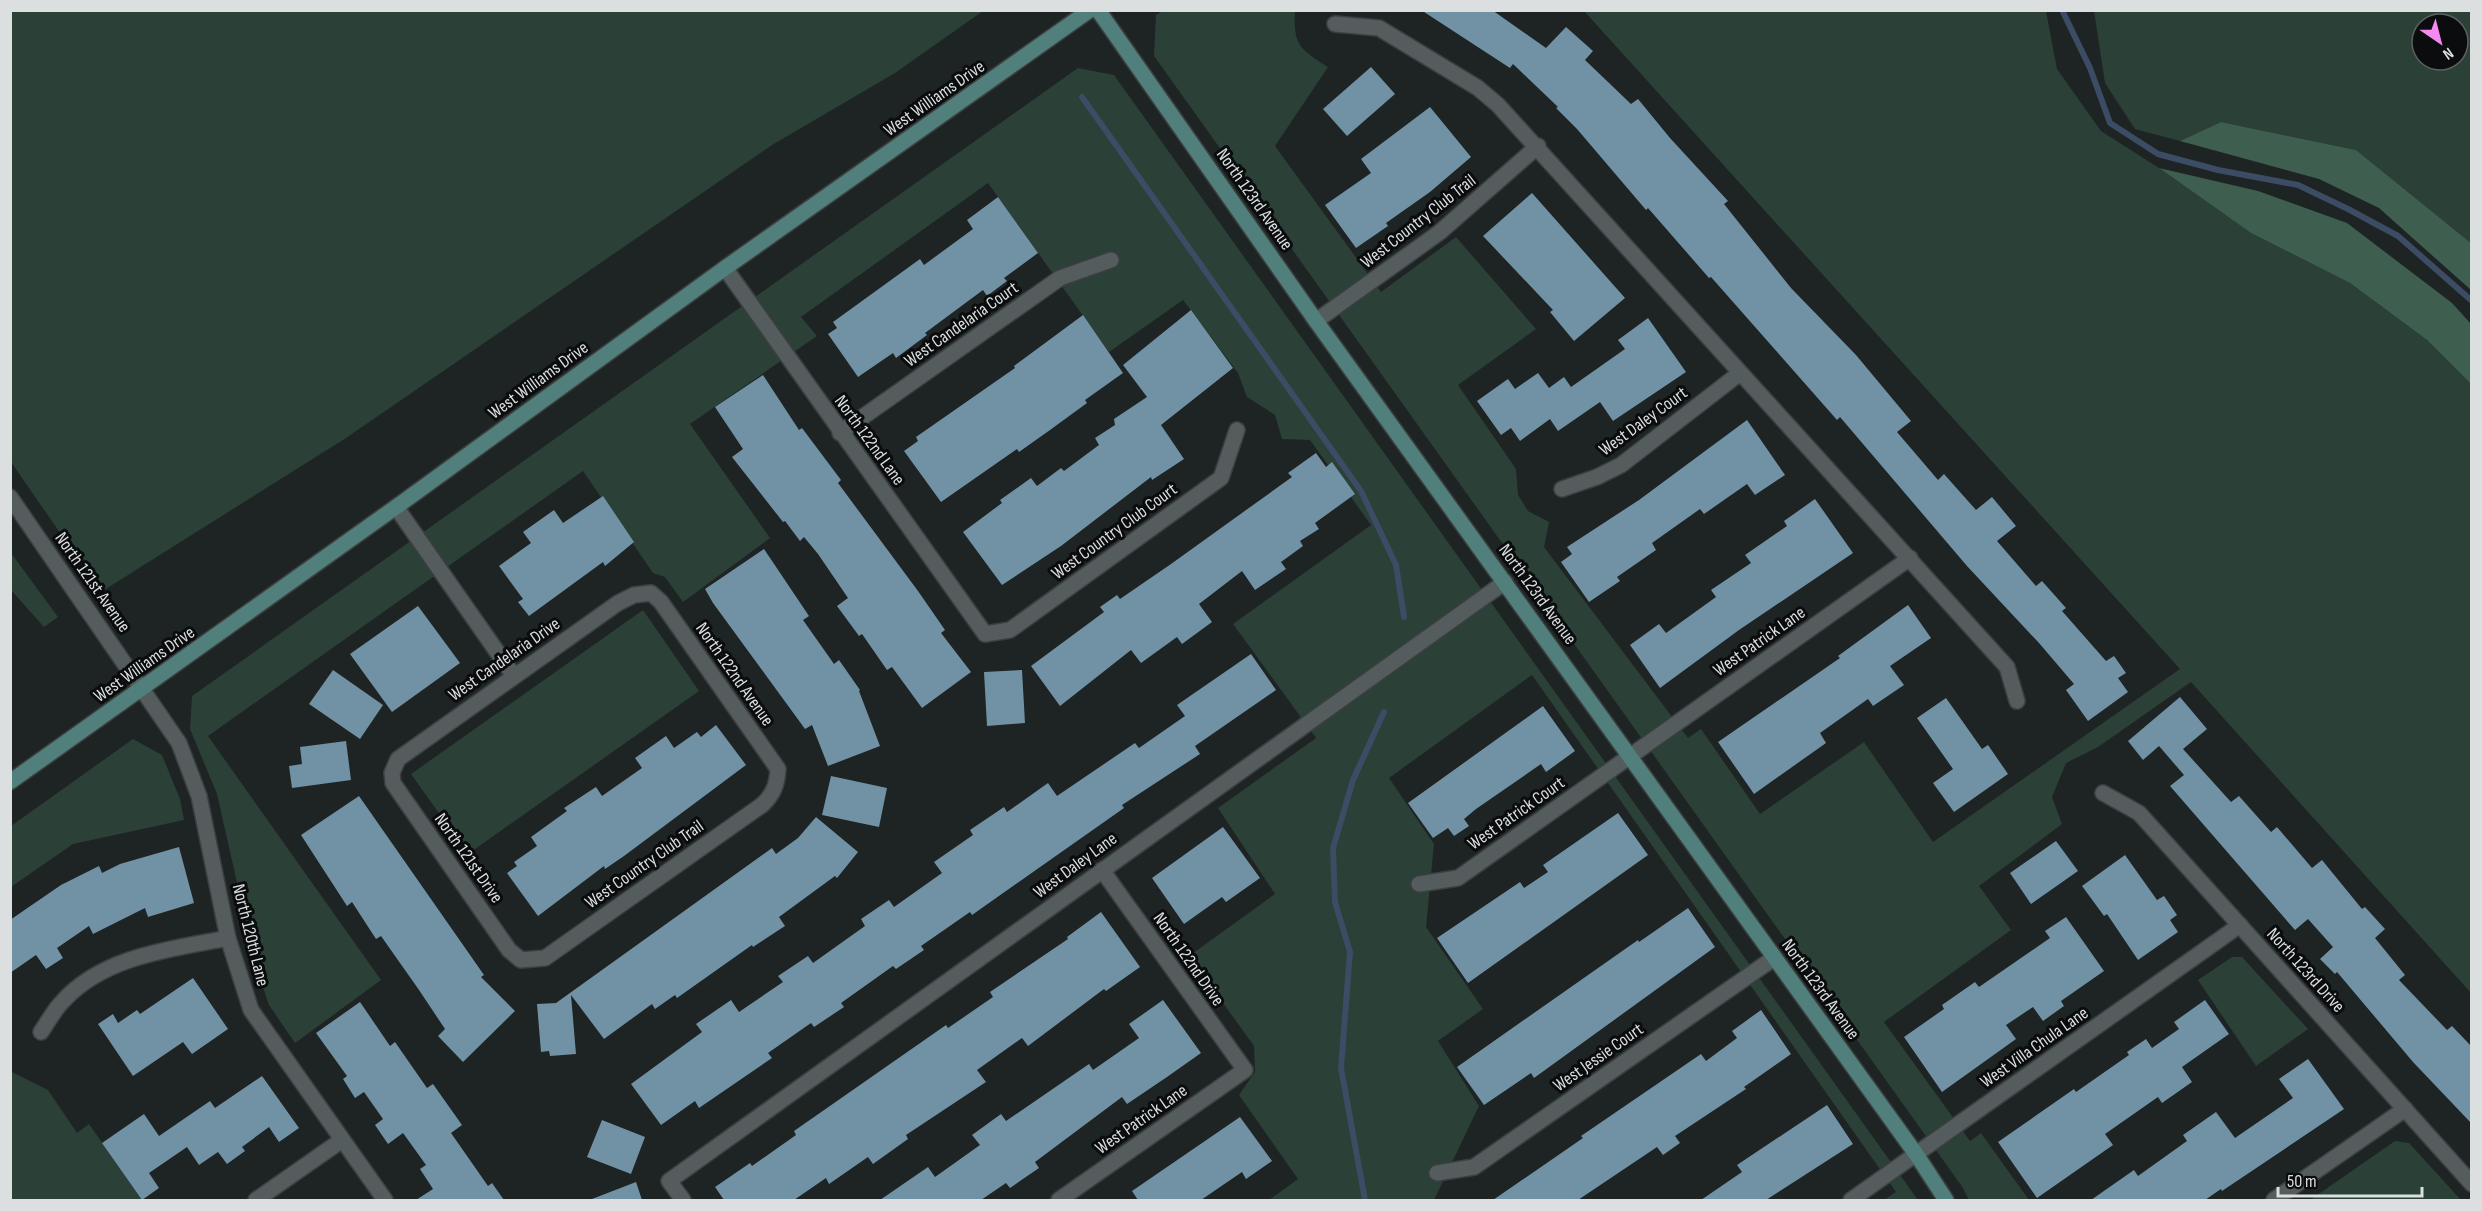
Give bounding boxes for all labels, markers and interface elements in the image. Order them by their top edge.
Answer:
north arrow [2410,12,2470,72]
text: N [2439,43,2457,63]
street label: West Williams Drive [880,56,989,141]
street label: North 123rd Avenue [1212,145,1297,254]
street label: West Country Club Trail [1357,170,1480,273]
street label: West Candelaria Court [900,277,1023,372]
street label: West Williams Drive [484,337,592,424]
street label: West Daley Court [1595,382,1692,460]
street label: North 122nd Lane [830,391,909,489]
street label: West Country Club Court [1048,479,1181,584]
street label: North 121st Avenue [50,528,135,636]
street label: North 123rd Avenue [1494,540,1581,649]
street label: West Patrick Lane [1709,602,1809,681]
street label: West Candelaria Drive [444,613,564,706]
street label: North 122nd Avenue [691,619,778,730]
street label: West Williams Drive [90,622,199,707]
street label: West Patrick Court [1464,772,1569,854]
street label: North 121st Drive [430,809,507,907]
street label: West Country Club Trail [581,816,708,913]
street label: West Daley Lane [1030,828,1121,903]
street label: North 120th Lane [228,882,273,988]
street label: North 122nd Drive [1149,909,1228,1010]
street label: North 123rd Drive [2262,924,2349,1017]
street label: North 123rd Avenue [1777,935,1864,1044]
street label: West Villa Chula Lane [1976,1002,2092,1092]
street label: West Jessie Court [1549,1018,1648,1096]
street label: West Patrick Lane [1091,1080,1191,1159]
scale bar [2278,1160,2422,1198]
text: 50 m [2287,1171,2317,1192]

